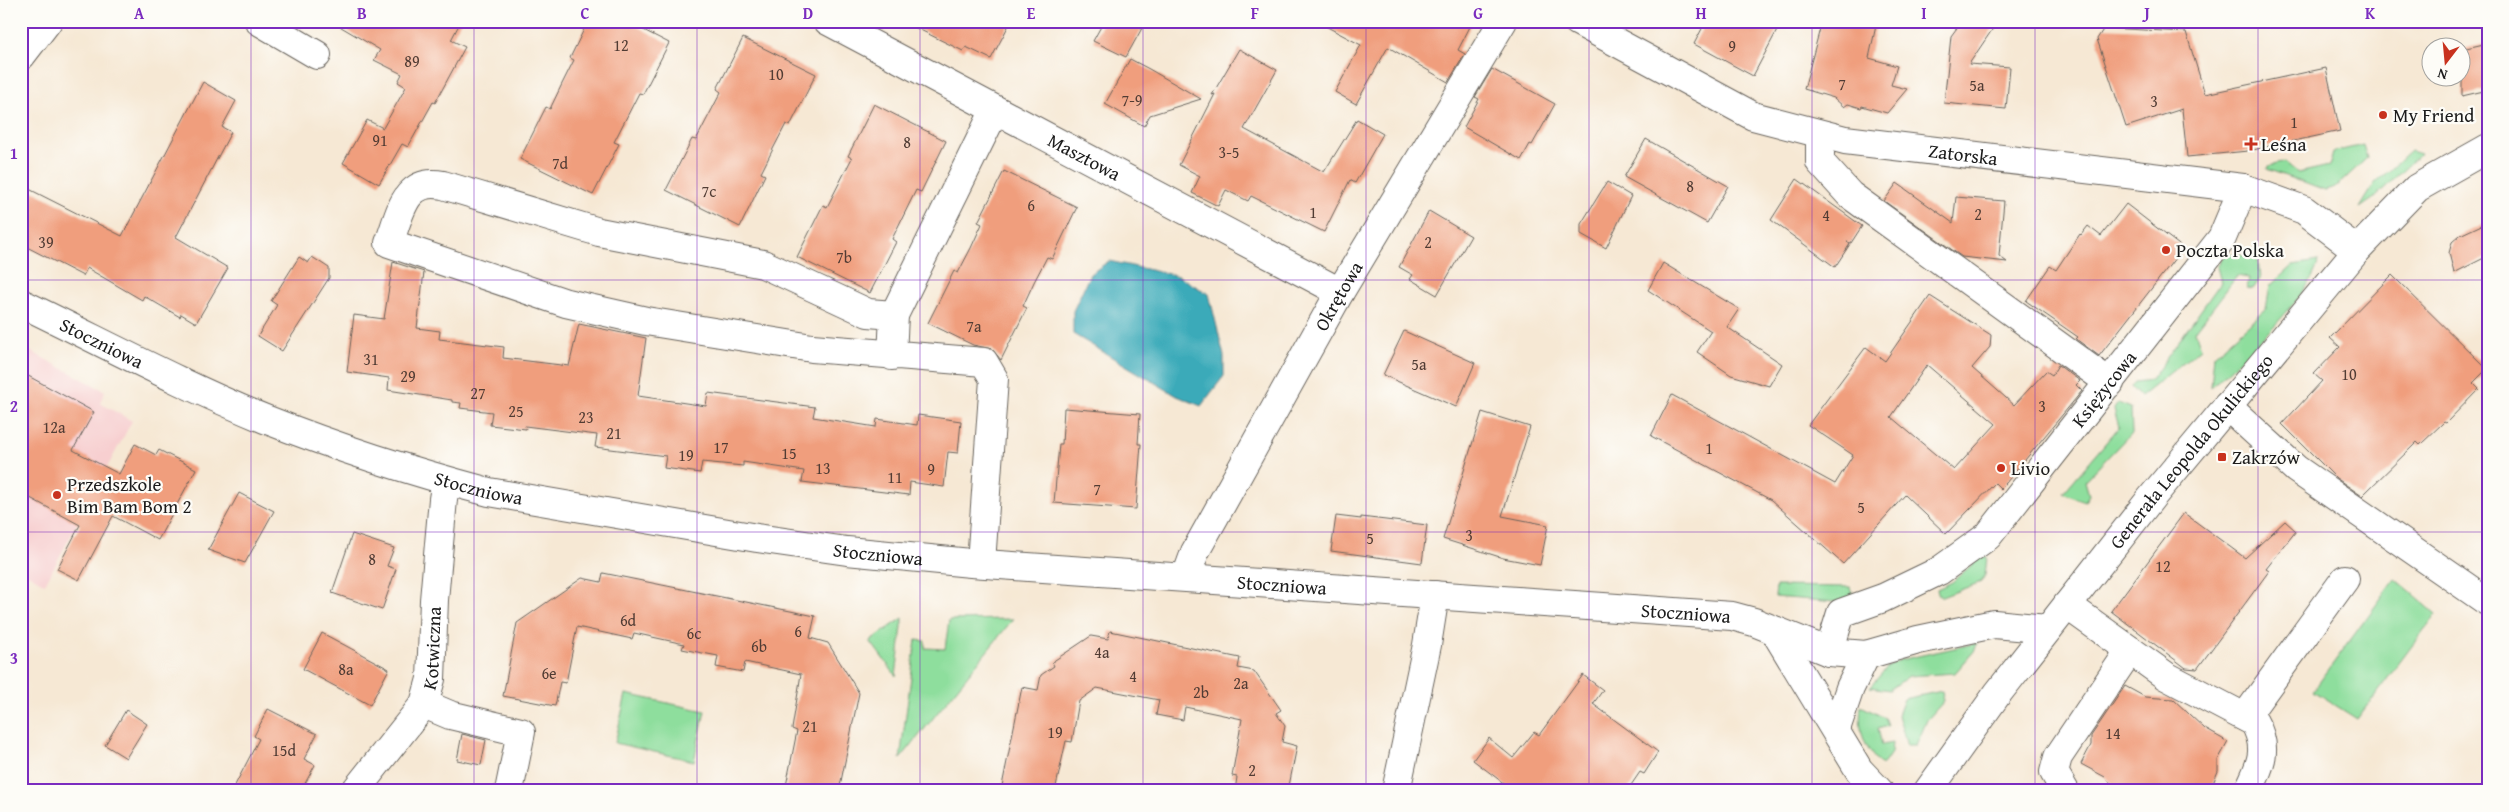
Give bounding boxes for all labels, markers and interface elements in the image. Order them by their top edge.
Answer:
text: A [134,1,145,25]
text: B [357,1,367,25]
text: C [580,1,590,25]
text: D [803,1,813,25]
text: E [1027,1,1036,25]
text: F [1251,1,1259,25]
text: G [1473,1,1483,25]
text: H [1695,1,1707,25]
text: I [1921,1,1927,25]
text: J [2141,1,2150,25]
text: K [2365,1,2376,25]
house number: 12 [613,33,629,57]
house number: 9 [1728,34,1736,58]
north arrow [2422,38,2472,88]
house number: 89 [404,49,420,73]
house number: 10 [768,62,784,86]
text: N [2435,63,2450,85]
house number: 7 [1838,72,1846,96]
house number: 5a [1969,73,1985,97]
house number: 7-9 [1122,88,1143,112]
house number: 3 [2150,89,2158,113]
place label: My Friend [2393,101,2475,129]
marker: My Friend [2377,109,2389,121]
house number: 1 [2290,110,2298,134]
street label: Masztowa [1043,126,1126,187]
house number: 91 [372,128,388,152]
house number: 8 [903,130,911,154]
place label: Leśna [2261,130,2306,158]
street label: Zatorska [1927,136,1999,172]
marker: Leśna [2245,138,2257,150]
house number: 3-5 [1219,140,1239,164]
text: 1 [10,141,18,165]
house number: 7d [552,151,569,175]
house number: 8 [1686,174,1694,198]
house number: 7c [702,179,716,203]
house number: 6 [1027,193,1035,217]
house number: 1 [1309,200,1317,224]
house number: 2 [1974,202,1982,226]
house number: 4 [1822,203,1830,227]
house number: 39 [38,230,54,254]
house number: 2 [1424,230,1432,254]
place label: Poczta Polska [2176,236,2284,264]
marker: Poczta Polska [2160,244,2172,256]
house number: 7b [836,245,852,269]
street label: Okrętowa [1307,256,1369,336]
street label: Stoczniowa [55,310,148,375]
house number: 7a [966,314,982,338]
street label: Księżycowa [2065,344,2143,433]
house number: 31 [363,347,379,371]
street label: Generała Leopolda Okulickiego [2103,347,2280,555]
house number: 5a [1411,352,1427,376]
house number: 10 [2341,362,2357,386]
house number: 29 [400,364,416,388]
house number: 27 [470,381,486,405]
text: 2 [10,394,18,418]
house number: 3 [2038,394,2046,418]
house number: 25 [508,399,524,423]
house number: 23 [578,405,594,429]
house number: 12a [43,415,66,439]
house number: 21 [606,421,622,445]
house number: 17 [713,435,729,459]
house number: 1 [1705,436,1713,460]
house number: 15 [781,441,797,465]
house number: 19 [678,443,694,467]
place label: Zakrzów [2232,443,2301,471]
marker: Zakrzów [2216,451,2228,463]
place label: Livio [2011,454,2050,482]
house number: 13 [815,456,831,480]
house number: 9 [927,457,935,481]
marker: Livio [1995,462,2007,474]
street label: Stoczniowa [431,464,525,512]
house number: 11 [887,465,903,489]
place label: Przedszkole Bim Bam Bom 2 [67,470,192,520]
house number: 7 [1093,477,1101,501]
marker: Przedszkole Bim Bam Bom 2 [51,489,63,501]
house number: 5 [1857,495,1865,519]
house number: 3 [1465,523,1473,547]
house number: 5 [1366,526,1374,550]
street label: Stoczniowa [831,535,924,572]
house number: 8 [368,547,376,571]
house number: 12 [2155,554,2171,578]
street label: Stoczniowa [1236,568,1328,602]
street label: Stoczniowa [1640,596,1732,630]
street label: Kotwiczna [415,606,448,693]
house number: 6d [620,608,637,632]
house number: 6 [794,619,802,643]
house number: 6c [687,621,701,645]
house number: 6b [751,634,767,658]
house number: 4a [1094,640,1110,664]
text: 3 [10,646,18,670]
house number: 8a [338,657,354,681]
house number: 6e [541,661,557,685]
house number: 4 [1129,664,1137,688]
house number: 2a [1233,671,1249,695]
house number: 2b [1193,680,1209,704]
house number: 21 [802,714,818,738]
house number: 19 [1047,720,1063,744]
house number: 14 [2105,721,2121,745]
house number: 15d [272,738,296,762]
house number: 2 [1248,758,1256,782]

